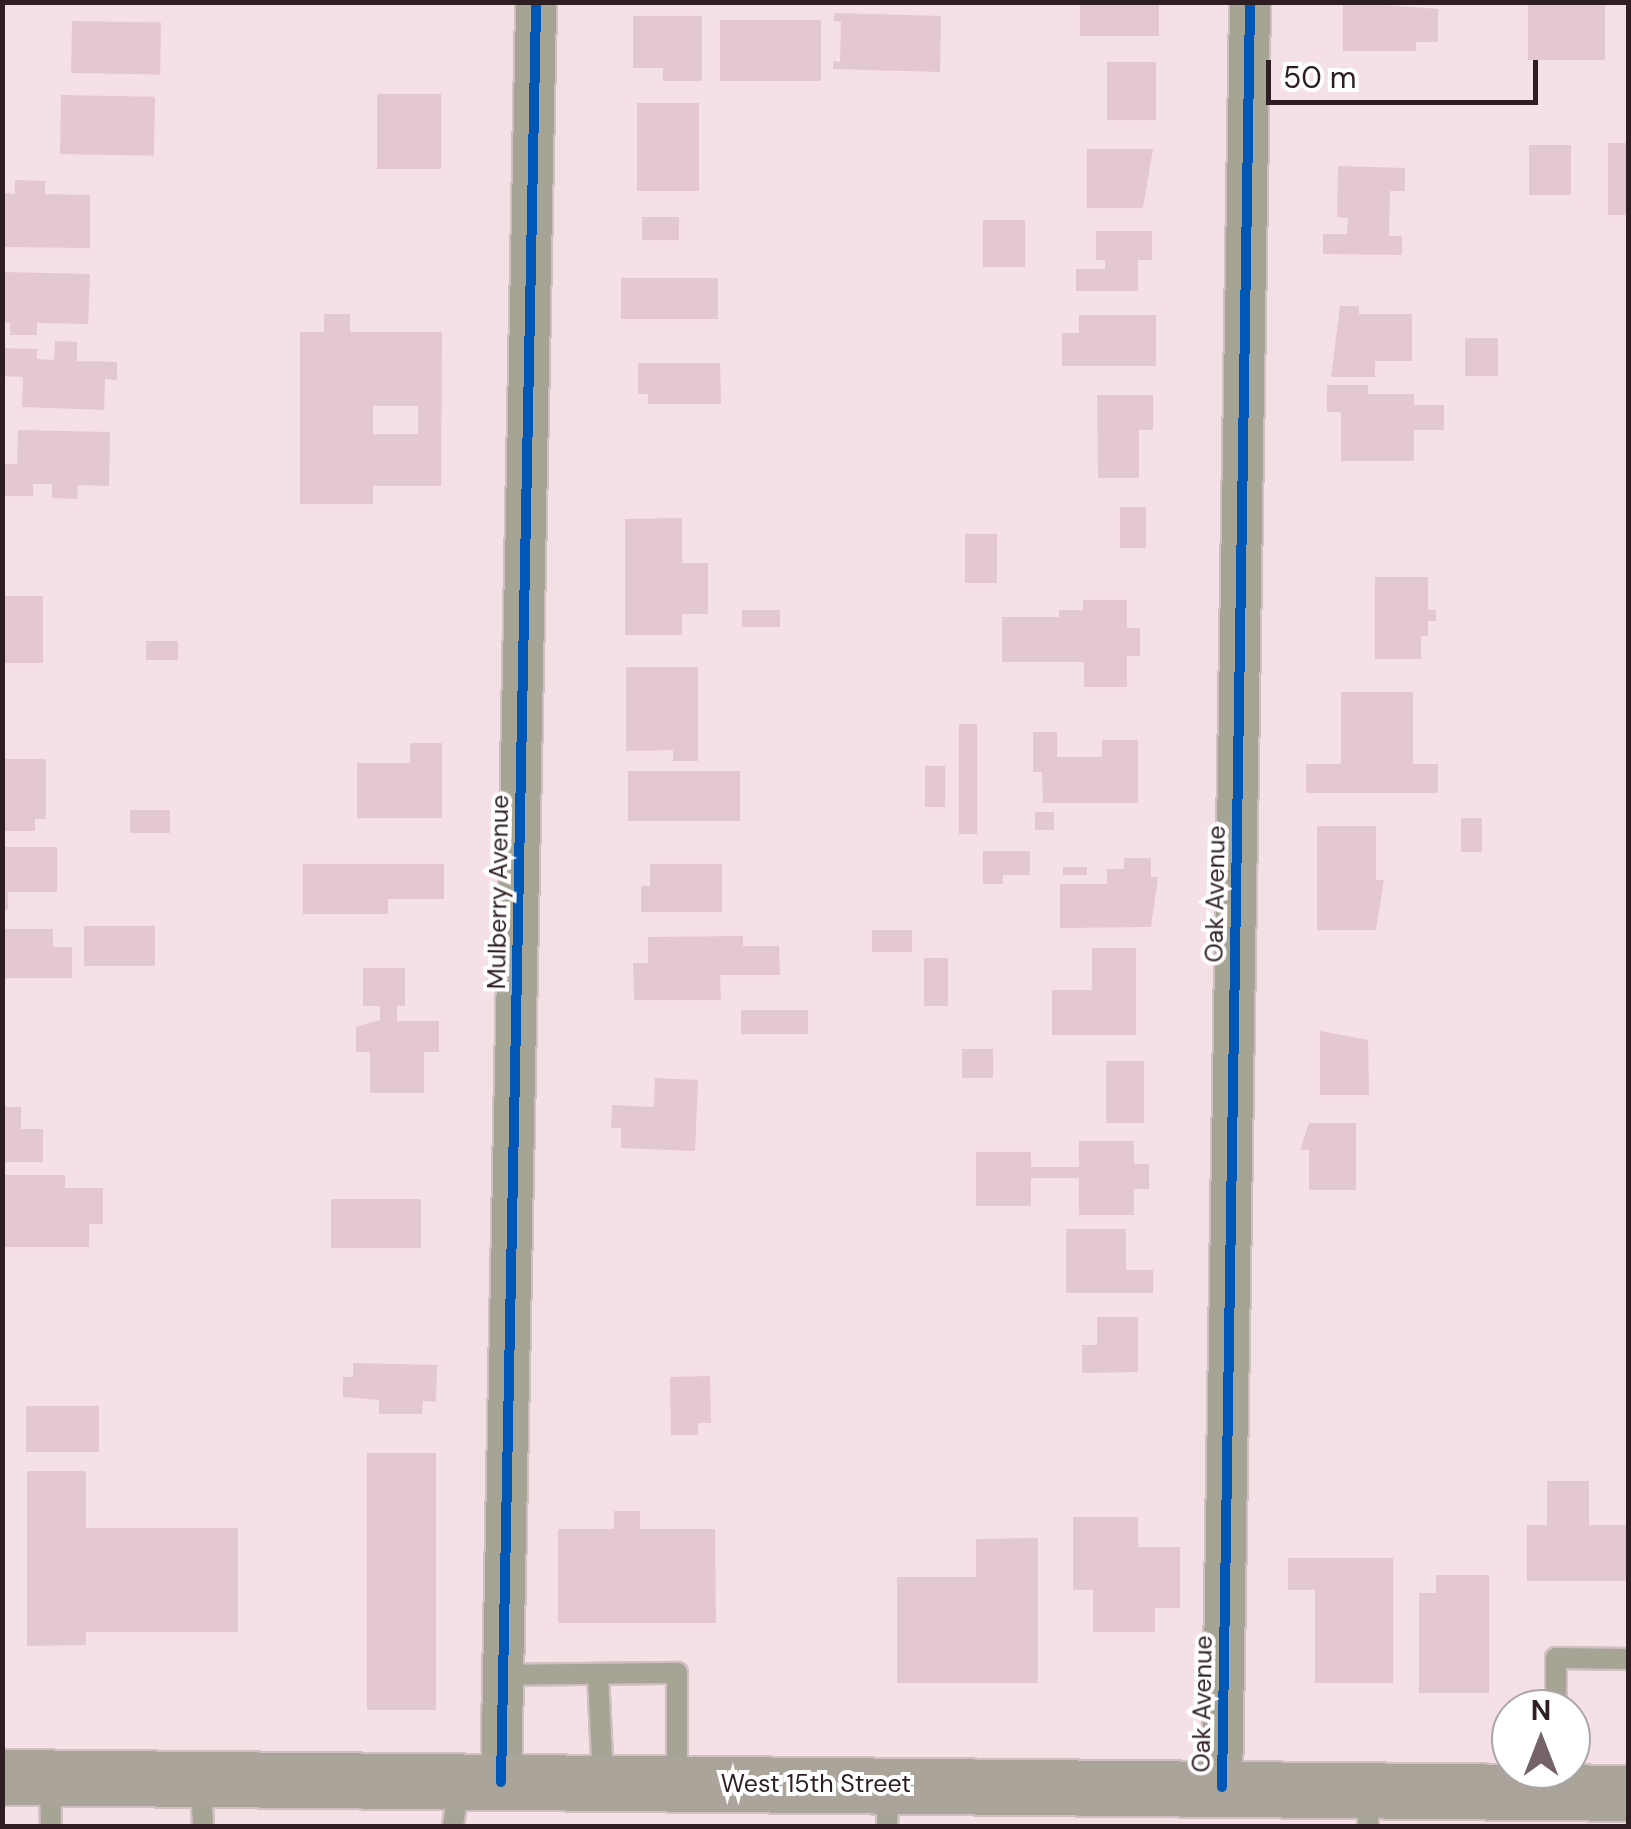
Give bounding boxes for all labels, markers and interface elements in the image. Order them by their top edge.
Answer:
scale bar [1271,40,1544,102]
text: 50 m [1283,58,1357,97]
street label: Mulberry Avenue [482,794,516,990]
street label: Oak Avenue [1200,825,1232,963]
street label: Oak Avenue [1187,1635,1219,1773]
north arrow [1491,1689,1591,1789]
text: N [1531,1692,1551,1729]
street label: West 15th Street [721,1769,911,1799]

